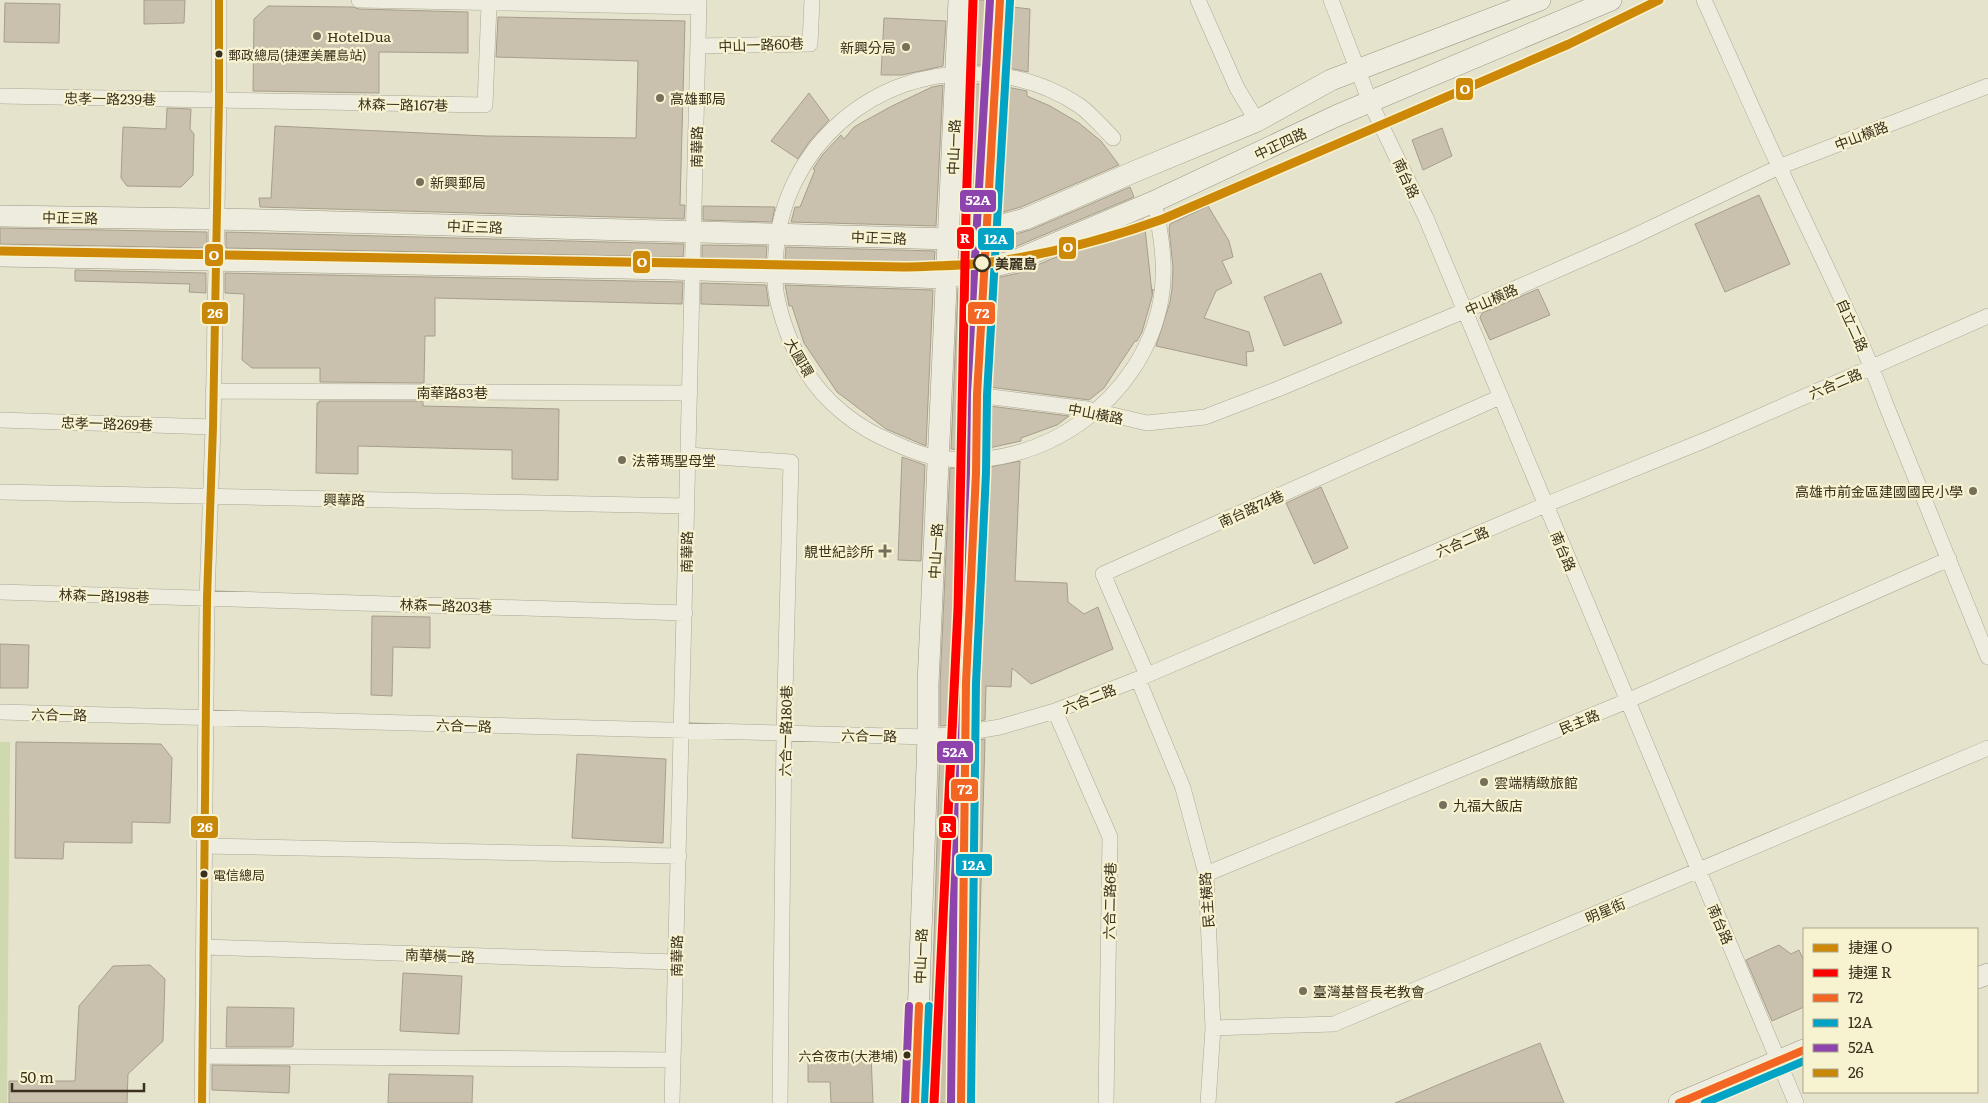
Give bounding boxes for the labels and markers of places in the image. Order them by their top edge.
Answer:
place label: HotelDua [327,26,392,46]
marker: HotelDua [311,30,323,42]
place label: 新興分局 [840,37,896,57]
marker: 新興分局 [900,41,912,53]
place label: 郵政總局(捷運美麗島站) [228,45,367,64]
marker: 郵政總局(捷運美麗島站) [214,49,224,59]
place label: 高雄郵局 [670,88,726,108]
marker: 高雄郵局 [654,92,666,104]
place label: 新興郵局 [430,172,486,192]
marker: 新興郵局 [414,176,426,188]
place label: 美麗島 [995,253,1037,273]
marker: 美麗島 [973,254,991,272]
place label: 法蒂瑪聖母堂 [632,450,716,470]
marker: 法蒂瑪聖母堂 [616,454,628,466]
place label: 高雄市前金區建國國民小學 [1795,481,1963,501]
marker: 高雄市前金區建國國民小學 [1967,485,1979,497]
place label: 靚世紀診所 [804,541,874,561]
marker: 靚世紀診所 [878,544,892,558]
place label: 雲端精緻旅館 [1494,772,1578,792]
marker: 雲端精緻旅館 [1478,776,1490,788]
place label: 九福大飯店 [1453,795,1523,815]
marker: 九福大飯店 [1437,799,1449,811]
place label: 電信總局 [213,865,265,884]
marker: 電信總局 [199,869,209,879]
place label: 臺灣基督長老教會 [1313,981,1425,1001]
marker: 臺灣基督長老教會 [1297,985,1309,997]
place label: 六合夜市(大港埔) [798,1046,898,1065]
marker: 六合夜市(大港埔) [902,1050,912,1060]

